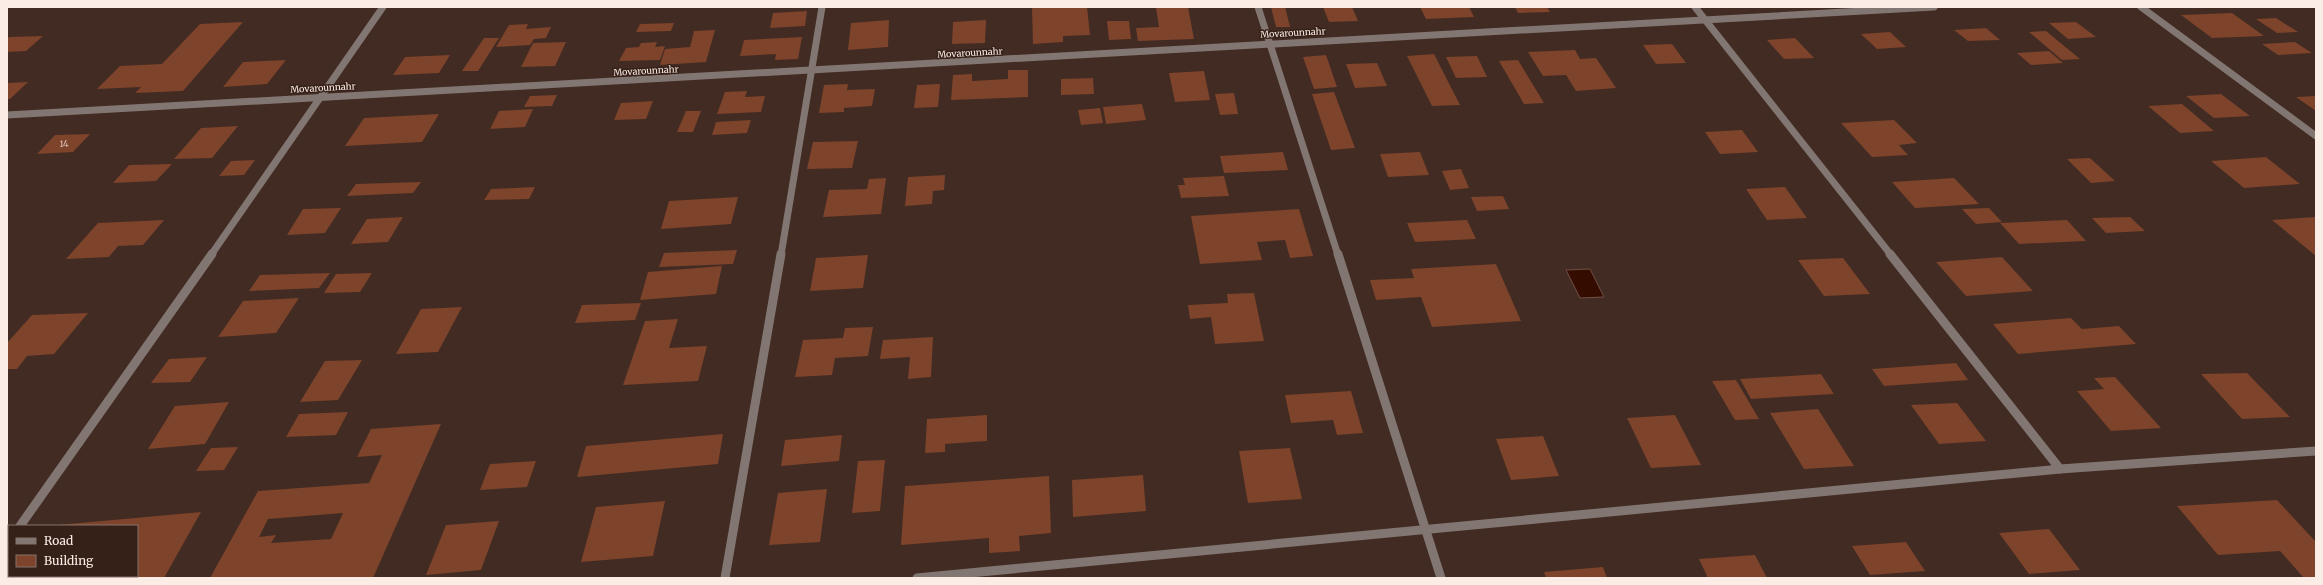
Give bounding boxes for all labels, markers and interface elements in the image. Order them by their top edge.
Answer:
street label: Movarounnahr [1260,25,1326,40]
street label: Movarounnahr [937,45,1003,60]
street label: Movarounnahr [613,63,679,78]
street label: Movarounnahr [290,80,356,95]
house number: 14 [59,138,69,149]
legend [8,525,138,577]
text: Road [44,533,73,548]
text: Building [44,553,94,568]

